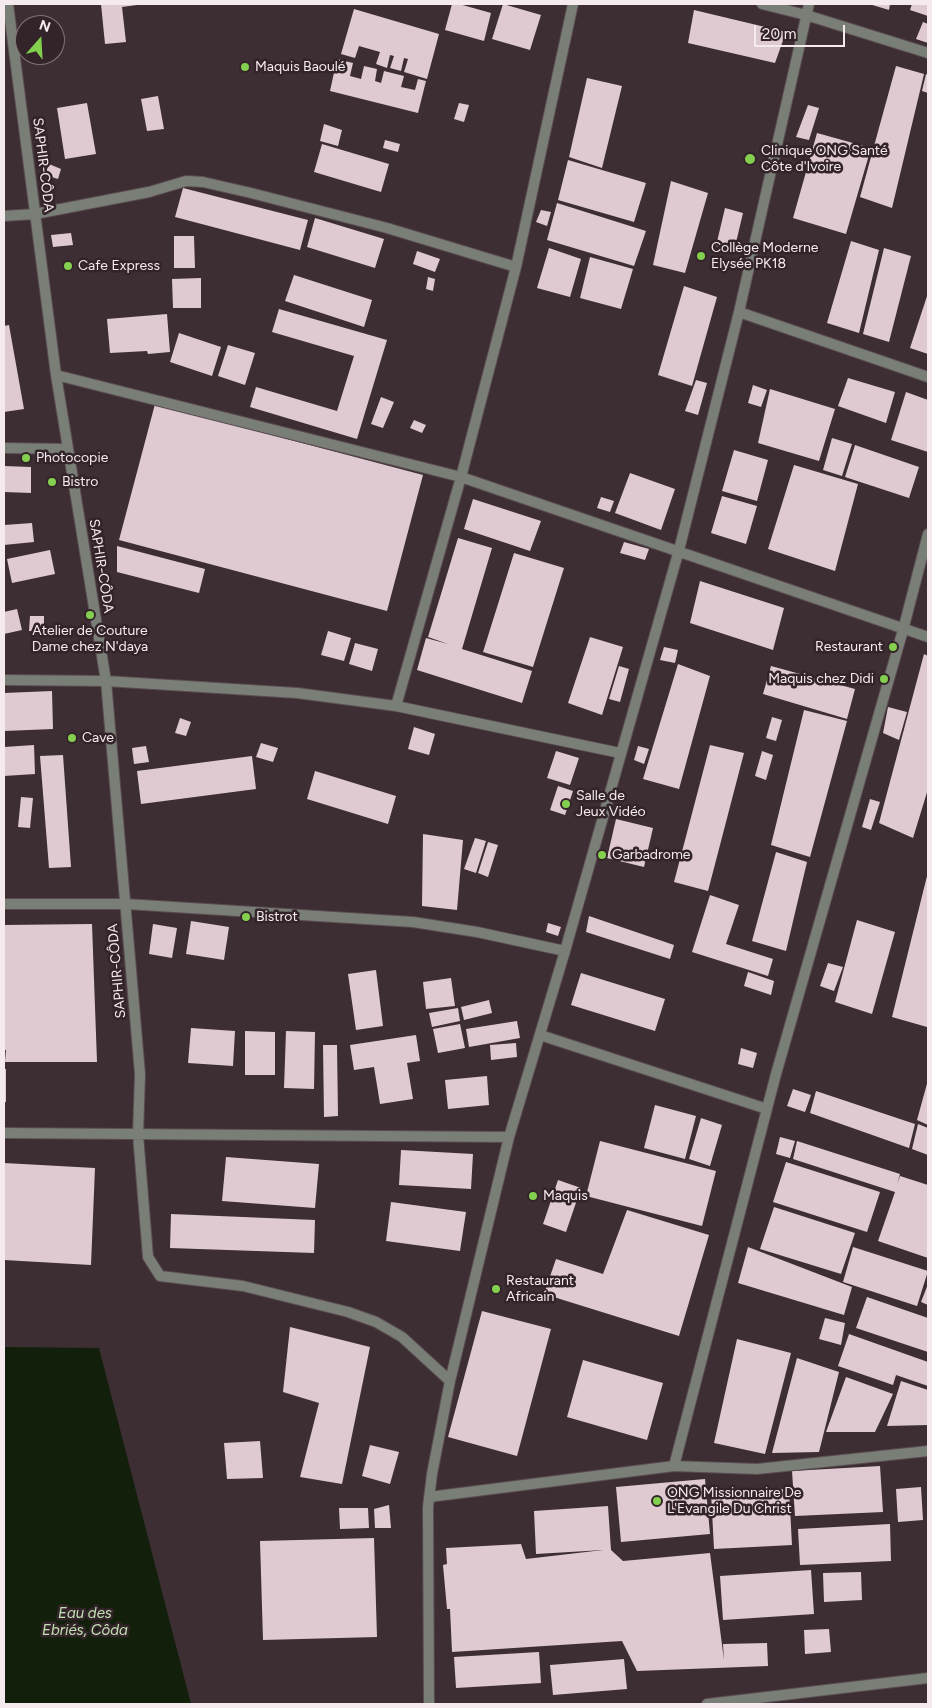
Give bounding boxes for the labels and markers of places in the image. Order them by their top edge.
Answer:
place label: Maquis Baoulé [255,59,345,75]
marker: Maquis Baoulé [239,61,251,73]
place label: Clinique ONG Santé Côte d'Ivoire [761,143,888,176]
marker: Clinique ONG Santé Côte d'Ivoire [743,152,757,166]
place label: Collège Moderne Elysée PK18 [711,240,818,272]
marker: Collège Moderne Elysée PK18 [695,250,707,262]
place label: Cafe Express [78,258,160,274]
marker: Cafe Express [62,260,74,272]
place label: Photocopie [36,450,108,466]
marker: Photocopie [20,452,32,464]
place label: Bistro [62,474,98,490]
marker: Bistro [46,476,58,488]
marker: Atelier de Couture Dame chez N'daya [84,609,96,621]
place label: Atelier de Couture Dame chez N'daya [32,623,148,656]
place label: Restaurant [815,639,883,655]
marker: Restaurant [887,641,899,653]
place label: Maquis chez Didi [768,671,874,687]
marker: Maquis chez Didi [878,673,890,685]
place label: Cave [82,730,114,746]
marker: Cave [66,732,78,744]
place label: Salle de Jeux Vidéo [576,788,646,820]
marker: Salle de Jeux Vidéo [560,798,572,810]
place label: Garbadrome [612,847,690,863]
marker: Garbadrome [596,849,608,861]
place label: Bistrot [256,909,298,925]
marker: Bistrot [240,911,252,923]
place label: Maquis [543,1188,588,1204]
marker: Maquis [527,1190,539,1202]
place label: Restaurant Africain [506,1273,574,1305]
marker: Restaurant Africain [490,1283,502,1295]
place label: ONG Missionnaire De L'Evangile Du Christ [667,1485,801,1518]
marker: ONG Missionnaire De L'Evangile Du Christ [651,1495,663,1507]

